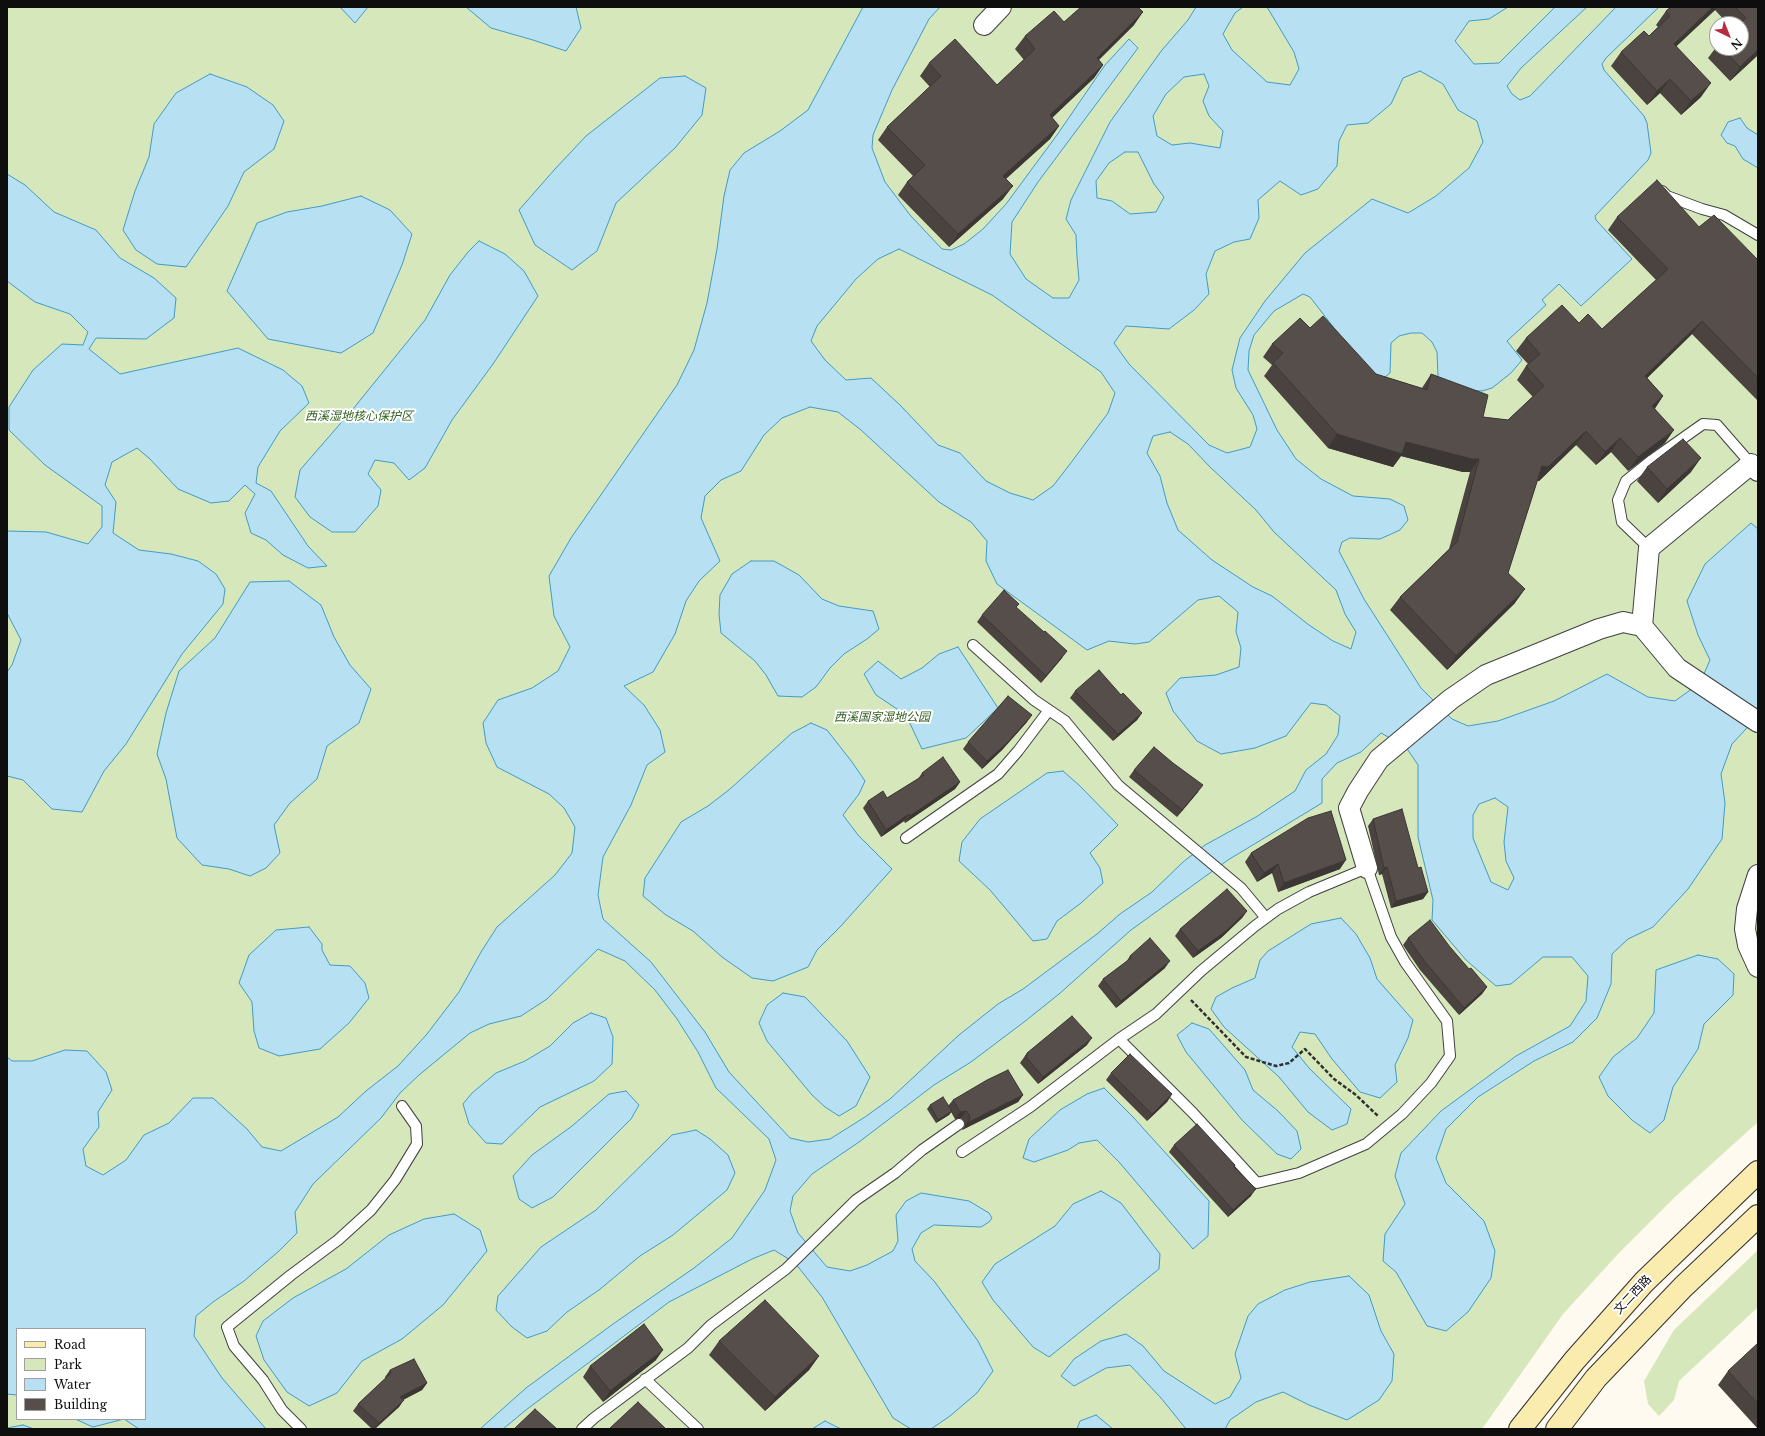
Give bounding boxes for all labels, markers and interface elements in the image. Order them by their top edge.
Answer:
north arrow [1709,16,1749,56]
text: N [1728,35,1745,53]
park label: 西溪湿地核心保护区 [305,410,413,424]
park label: 西溪国家湿地公园 [834,711,930,725]
street label: 文二西路 [1611,1273,1655,1317]
legend [16,1328,146,1420]
text: Road [54,1337,86,1352]
text: Park [54,1357,82,1372]
text: Water [54,1377,91,1392]
text: Building [54,1397,107,1412]

